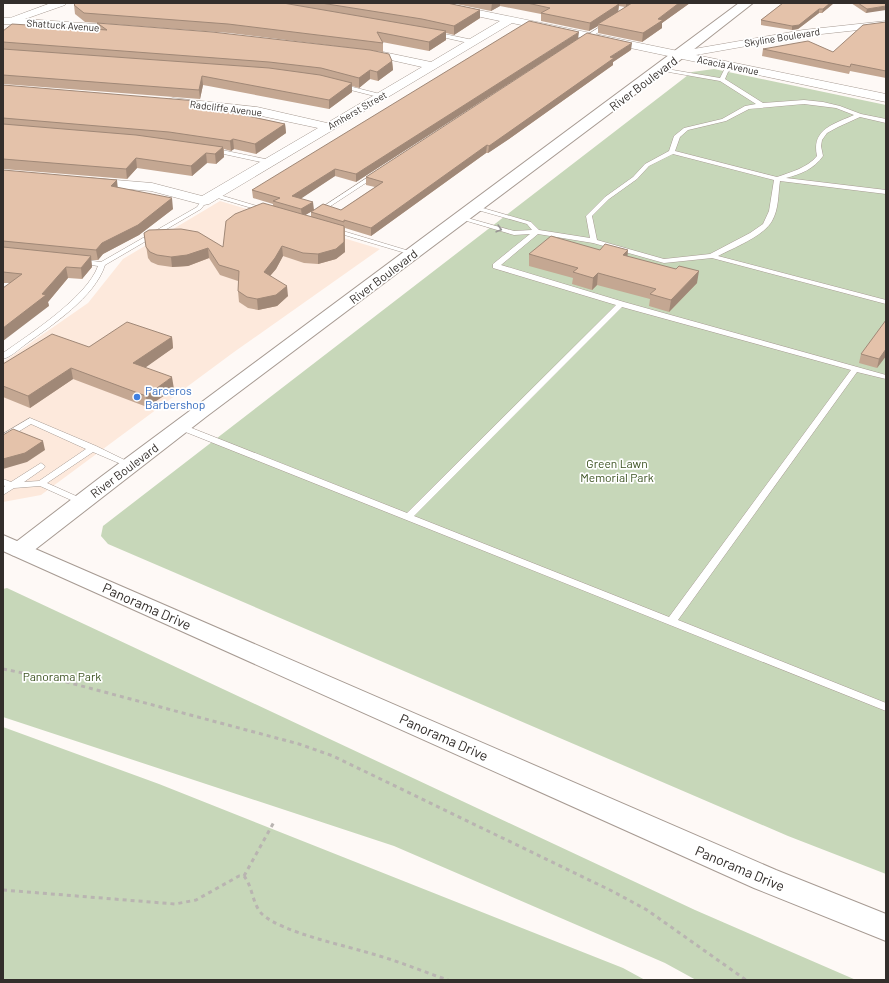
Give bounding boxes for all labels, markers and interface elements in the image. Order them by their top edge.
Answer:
street label: Shattuck Avenue [26,16,100,34]
street label: Skyline Boulevard [743,25,821,49]
street label: River Boulevard [606,53,680,113]
street label: Acacia Avenue [696,53,760,77]
street label: Amherst Street [325,88,389,132]
street label: Radcliffe Avenue [189,98,263,118]
one-way arrow [495,224,502,233]
street label: River Boulevard [346,246,420,306]
place label: Parceros Barbershop [145,383,205,411]
marker: Parceros Barbershop [132,392,142,402]
street label: River Boulevard [87,440,161,500]
park label: Green Lawn Memorial Park [580,456,654,484]
street label: Panorama Drive [100,579,194,633]
park label: Panorama Park [23,669,101,683]
street label: Panorama Drive [397,710,491,764]
street label: Panorama Drive [693,842,787,894]

